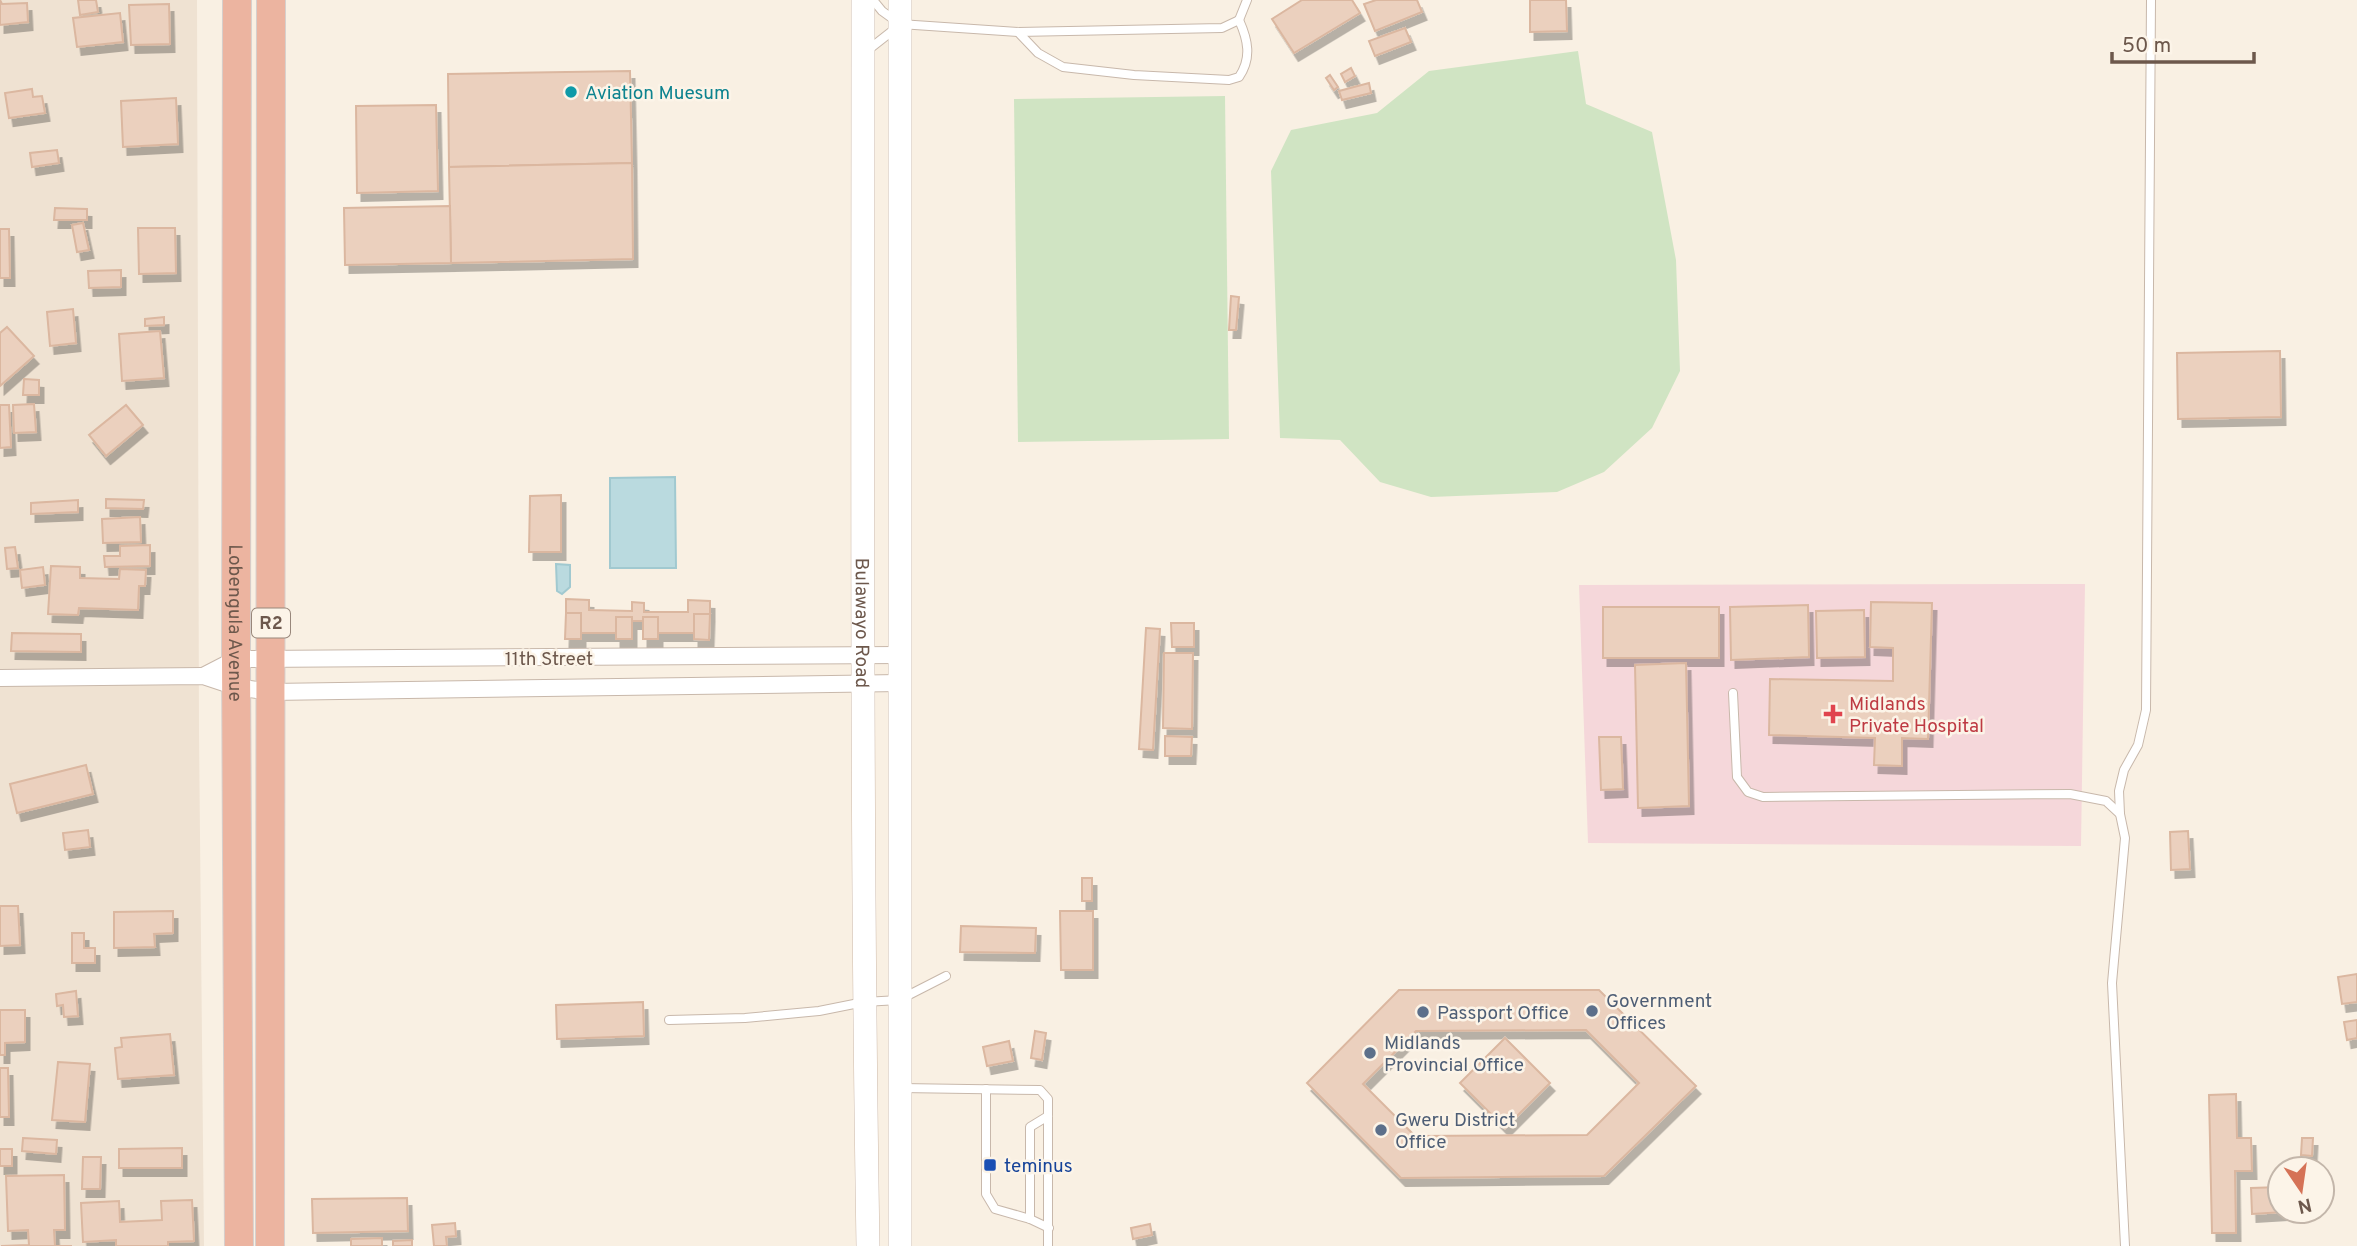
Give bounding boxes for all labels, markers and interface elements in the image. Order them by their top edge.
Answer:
scale bar [2112,21,2254,65]
text: 50 m [2122,33,2171,60]
place label: Aviation Muesum [585,82,730,106]
marker: Aviation Muesum [563,84,579,100]
street label: Lobengula Avenue [222,544,246,702]
street label: Bulawayo Road [849,558,873,688]
road number: R2 [252,608,290,638]
street label: 11th Street [505,648,593,672]
place label: Midlands Private Hospital [1849,693,1984,739]
marker: Midlands Private Hospital [1823,704,1843,724]
place label: Government Offices [1606,990,1712,1036]
place label: Passport Office [1437,1002,1569,1026]
marker: Government Offices [1584,1003,1600,1019]
marker: Passport Office [1415,1004,1431,1020]
place label: Midlands Provincial Office [1384,1032,1524,1078]
marker: Midlands Provincial Office [1362,1045,1378,1061]
place label: Gweru District Office [1395,1109,1515,1155]
marker: Gweru District Office [1373,1122,1389,1138]
place label: teminus [1004,1155,1073,1179]
north arrow [2266,1155,2336,1225]
marker: teminus [982,1157,998,1173]
text: N [2295,1191,2314,1218]

